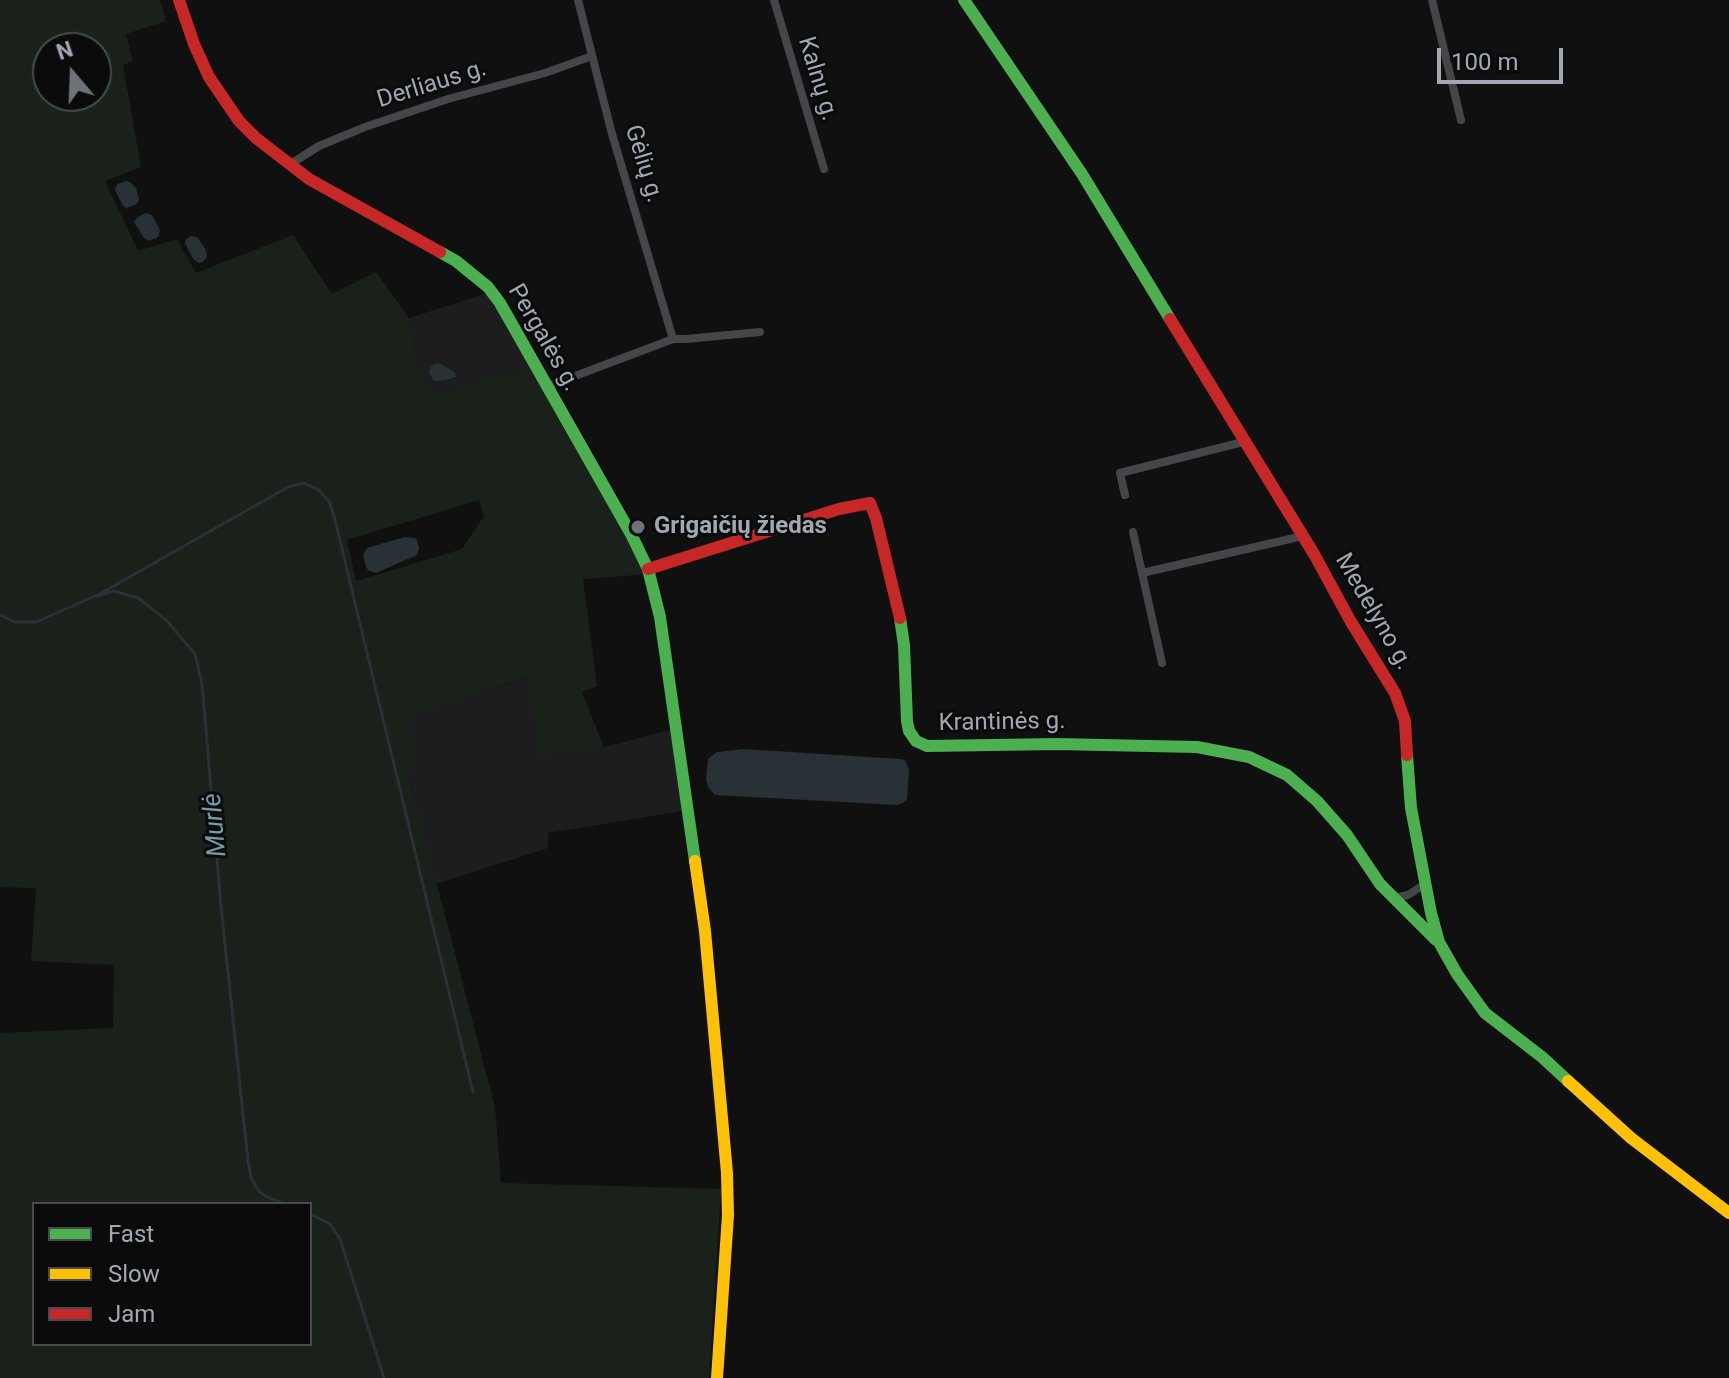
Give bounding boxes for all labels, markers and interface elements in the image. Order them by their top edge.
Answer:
north arrow [32,32,112,112]
scale bar [1441,32,1567,82]
street label: Kalnų g. [791,34,843,124]
text: N [53,36,76,65]
text: 100 m [1451,48,1518,76]
street label: Derliaus g. [374,55,490,115]
street label: Gėlių g. [618,122,668,206]
street label: Pergalės g. [501,279,585,397]
place label: Grigaičių žiedas [654,513,827,541]
marker: Grigaičių žiedas [629,518,647,536]
street label: Medelyno g. [1328,549,1418,675]
street label: Krantinės g. [938,707,1066,739]
water label: Murlė [198,792,234,858]
legend [32,1202,312,1346]
text: Fast [108,1220,154,1248]
text: Slow [108,1260,160,1288]
text: Jam [108,1300,155,1328]

